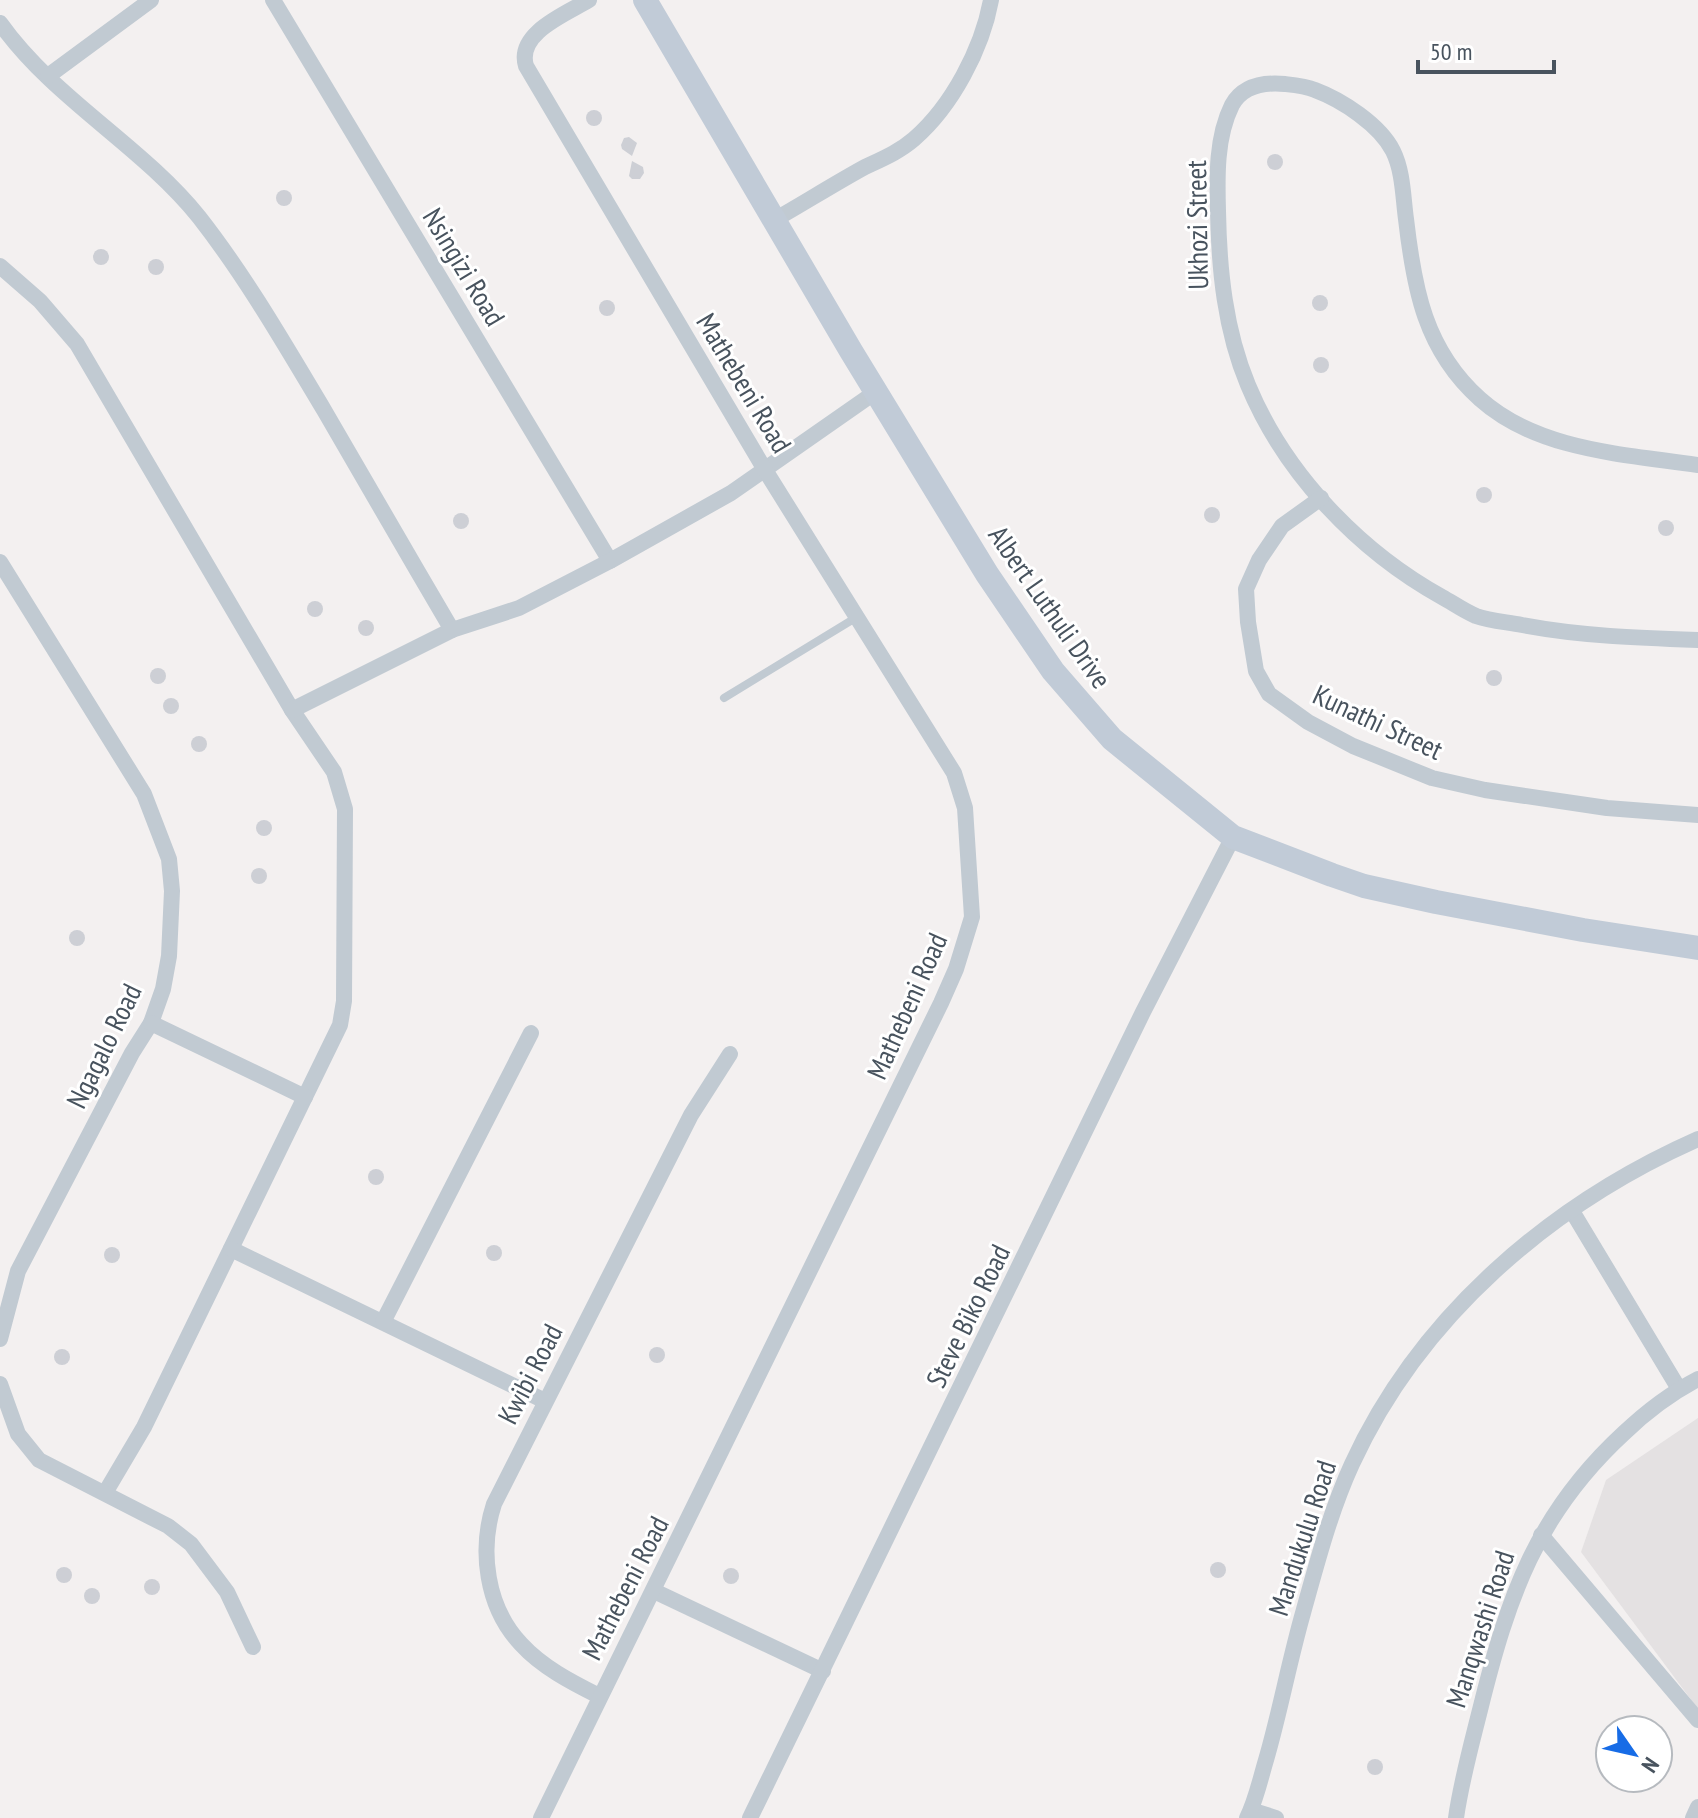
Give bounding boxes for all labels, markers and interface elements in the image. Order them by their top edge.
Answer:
scale bar [1418,24,1554,74]
text: 50 m [1430,36,1472,67]
street label: Ukhozi Street [1177,160,1216,290]
street label: Nsingizi Road [415,201,514,332]
street label: Mathebeni Road [688,306,801,459]
street label: Albert Luthuli Drive [981,518,1120,695]
street label: Kunathi Street [1307,675,1449,768]
street label: Mathebeni Road [858,927,955,1085]
street label: Ngagalo Road [58,977,150,1114]
street label: Steve Biko Road [917,1238,1018,1393]
street label: Kwibi Road [489,1318,570,1430]
street label: Mandukulu Road [1259,1456,1344,1620]
street label: Mathebeni Road [573,1510,677,1666]
street label: Manqwashi Road [1437,1546,1522,1712]
north arrow [1594,1714,1674,1794]
text: N [1636,1752,1666,1778]

